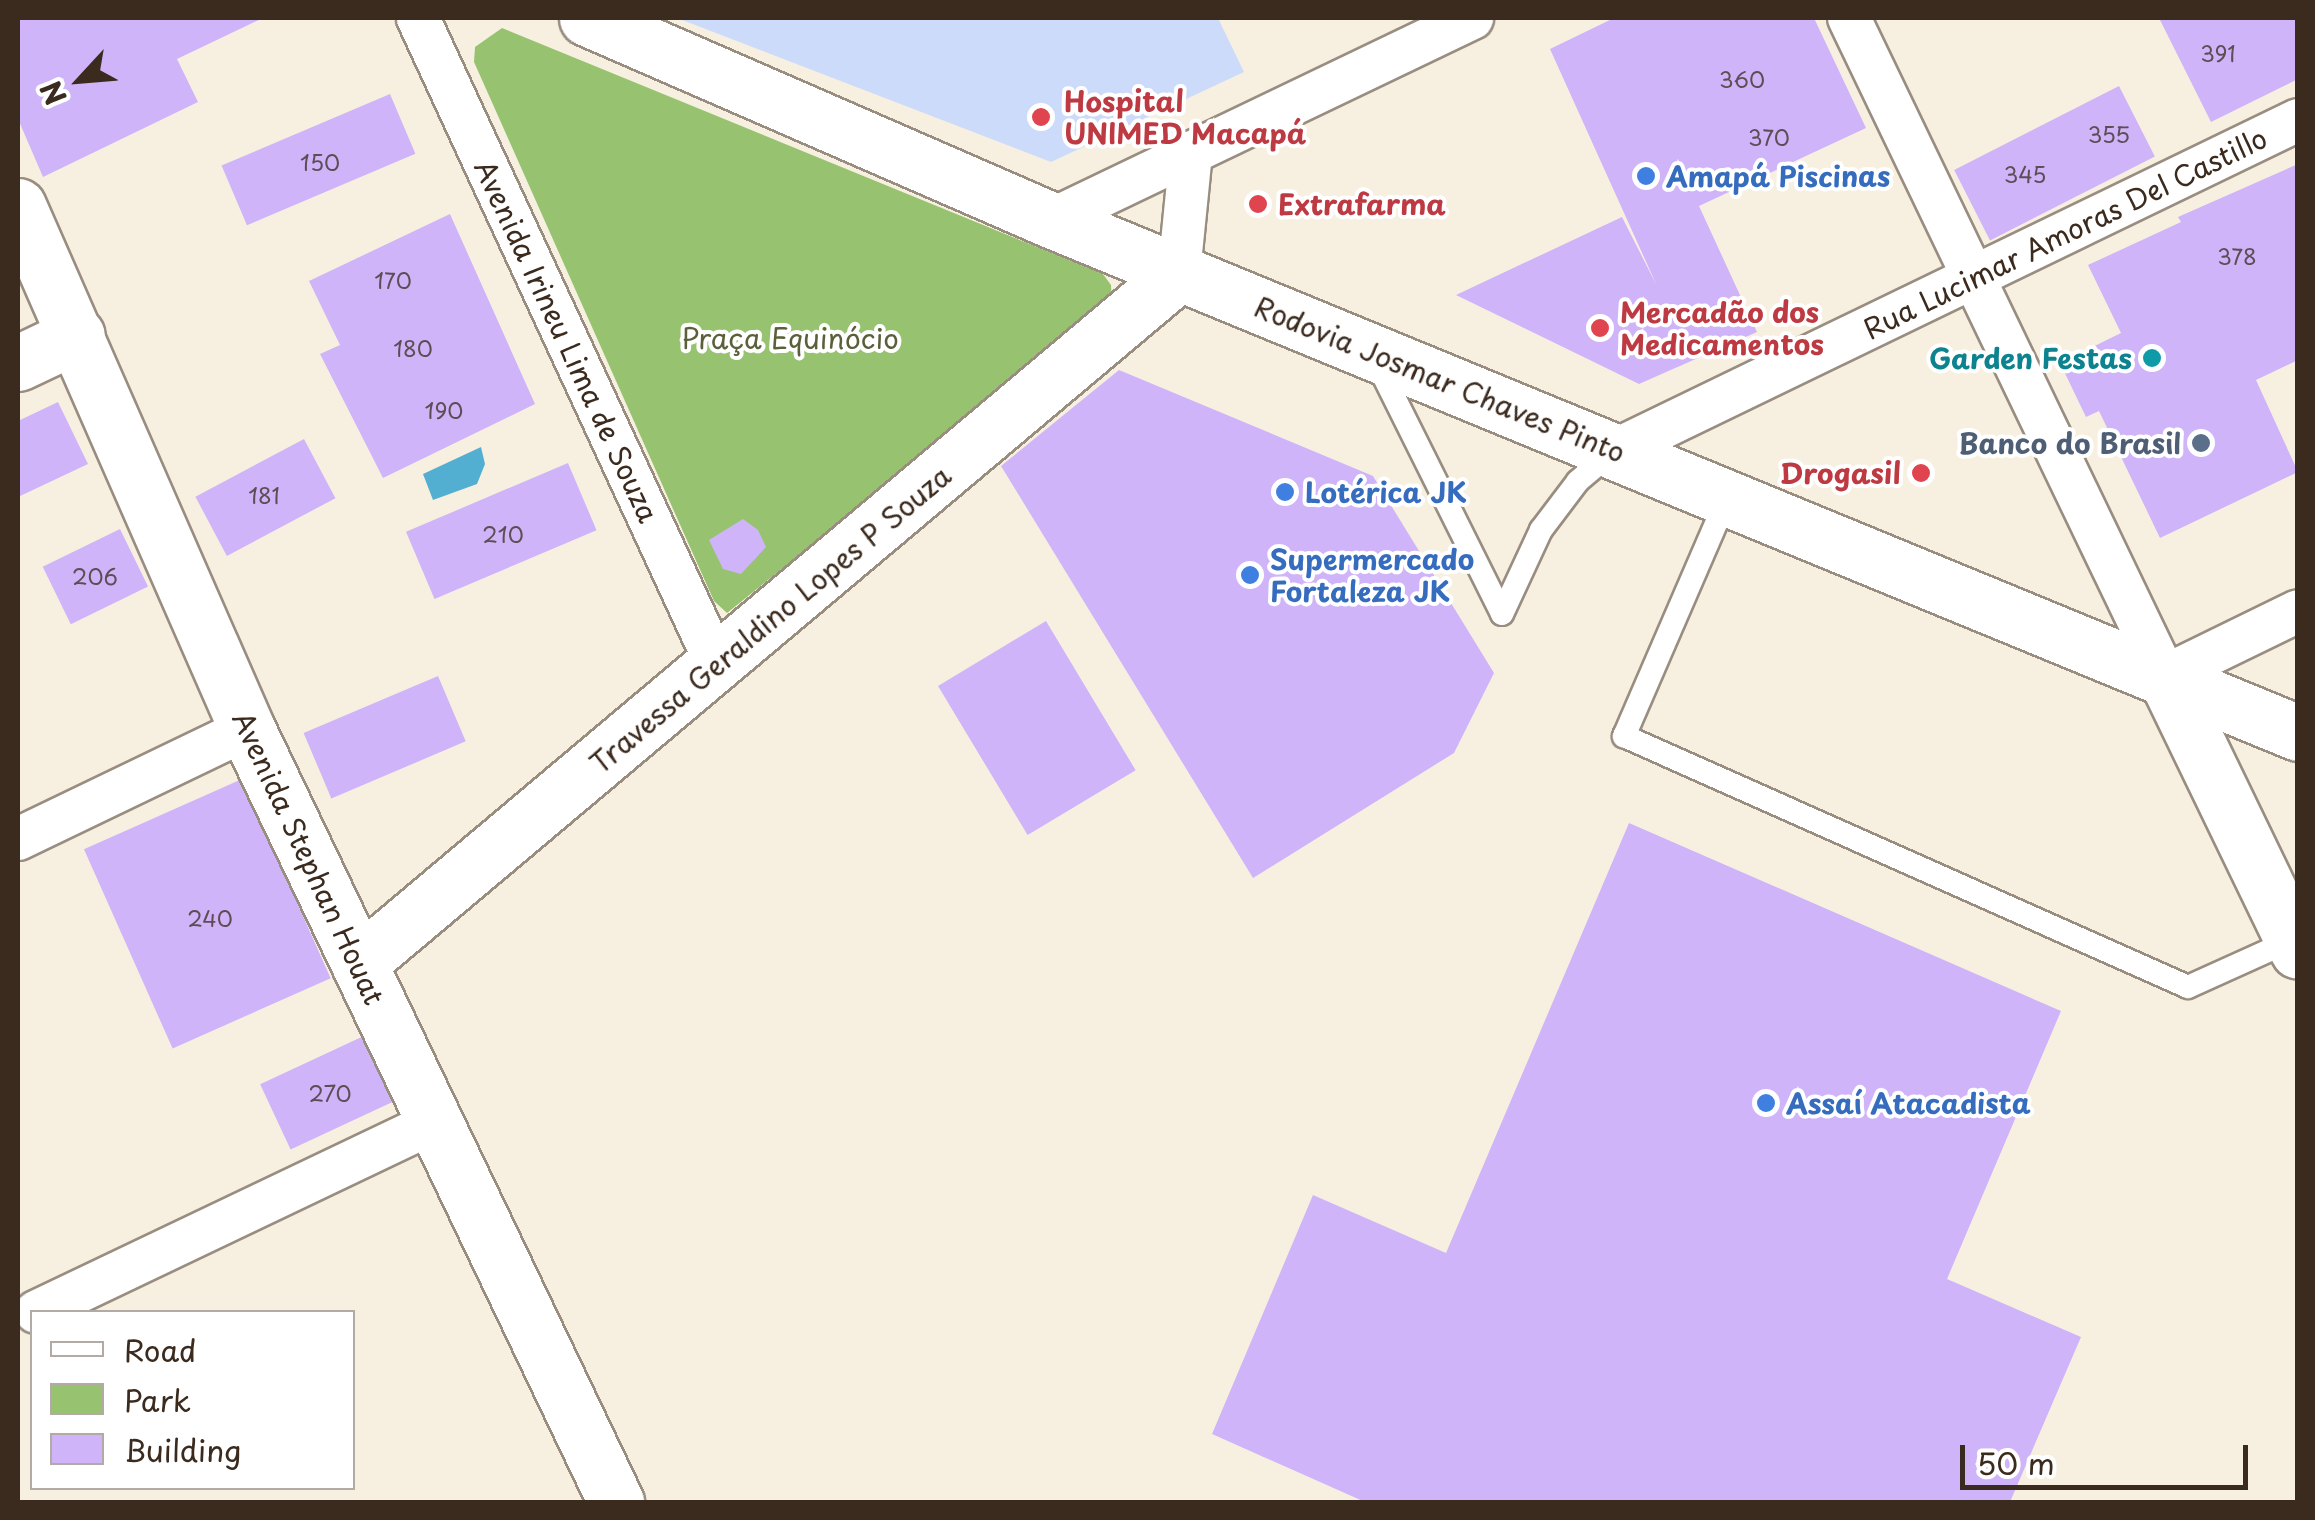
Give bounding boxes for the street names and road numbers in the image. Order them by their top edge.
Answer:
street label: Rua Lucimar Amoras Del Castillo [1855,119,2275,347]
street label: Avenida Irineu Lima de Souza [467,153,667,529]
street label: Rodovia Josmar Chaves Pinto [1250,289,1630,469]
street label: Travessa Geraldino Lopes P Souza [583,458,957,780]
street label: Avenida Stephan Houat [226,706,392,1010]

